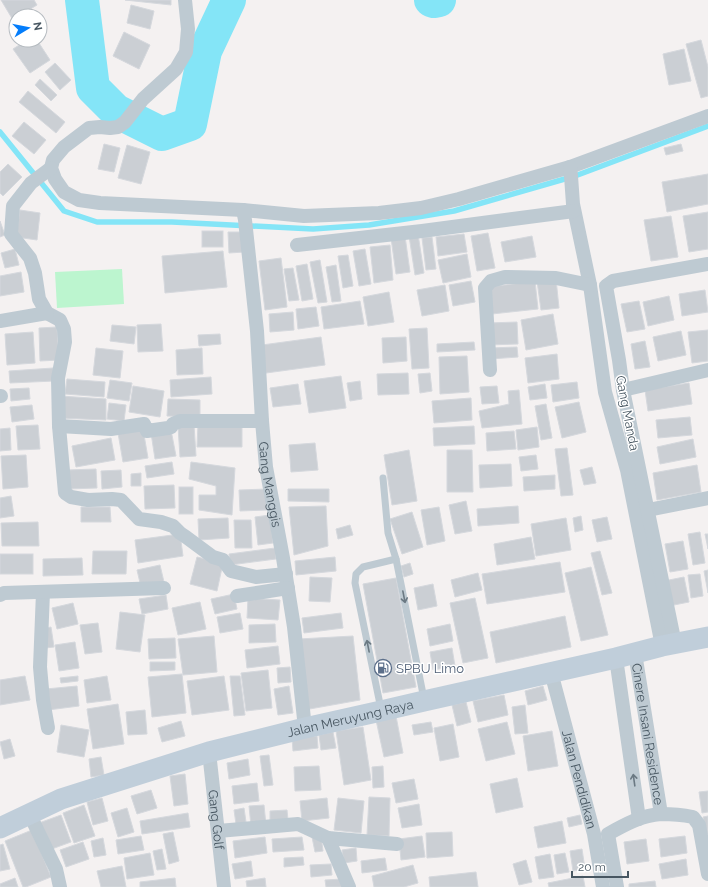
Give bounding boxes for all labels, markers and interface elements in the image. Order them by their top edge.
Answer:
north arrow [8,8,48,48]
text: N [30,21,44,32]
street label: Gang Manda [613,374,642,452]
street label: Gang Manggis [256,441,284,529]
one-way arrow [400,591,408,604]
one-way arrow [363,640,371,653]
fuel station icon: SPBU Limo [373,658,393,678]
place label: SPBU Limo [396,661,464,676]
street label: Cinere Insani Residence [629,662,666,806]
street label: Jalan Meruyung Raya [286,697,415,740]
street label: Jalan Pendidikan [559,728,599,830]
one-way arrow [630,774,638,787]
street label: Gang Golf [205,789,227,851]
scale bar [572,853,628,879]
text: 20 m [578,860,606,874]

